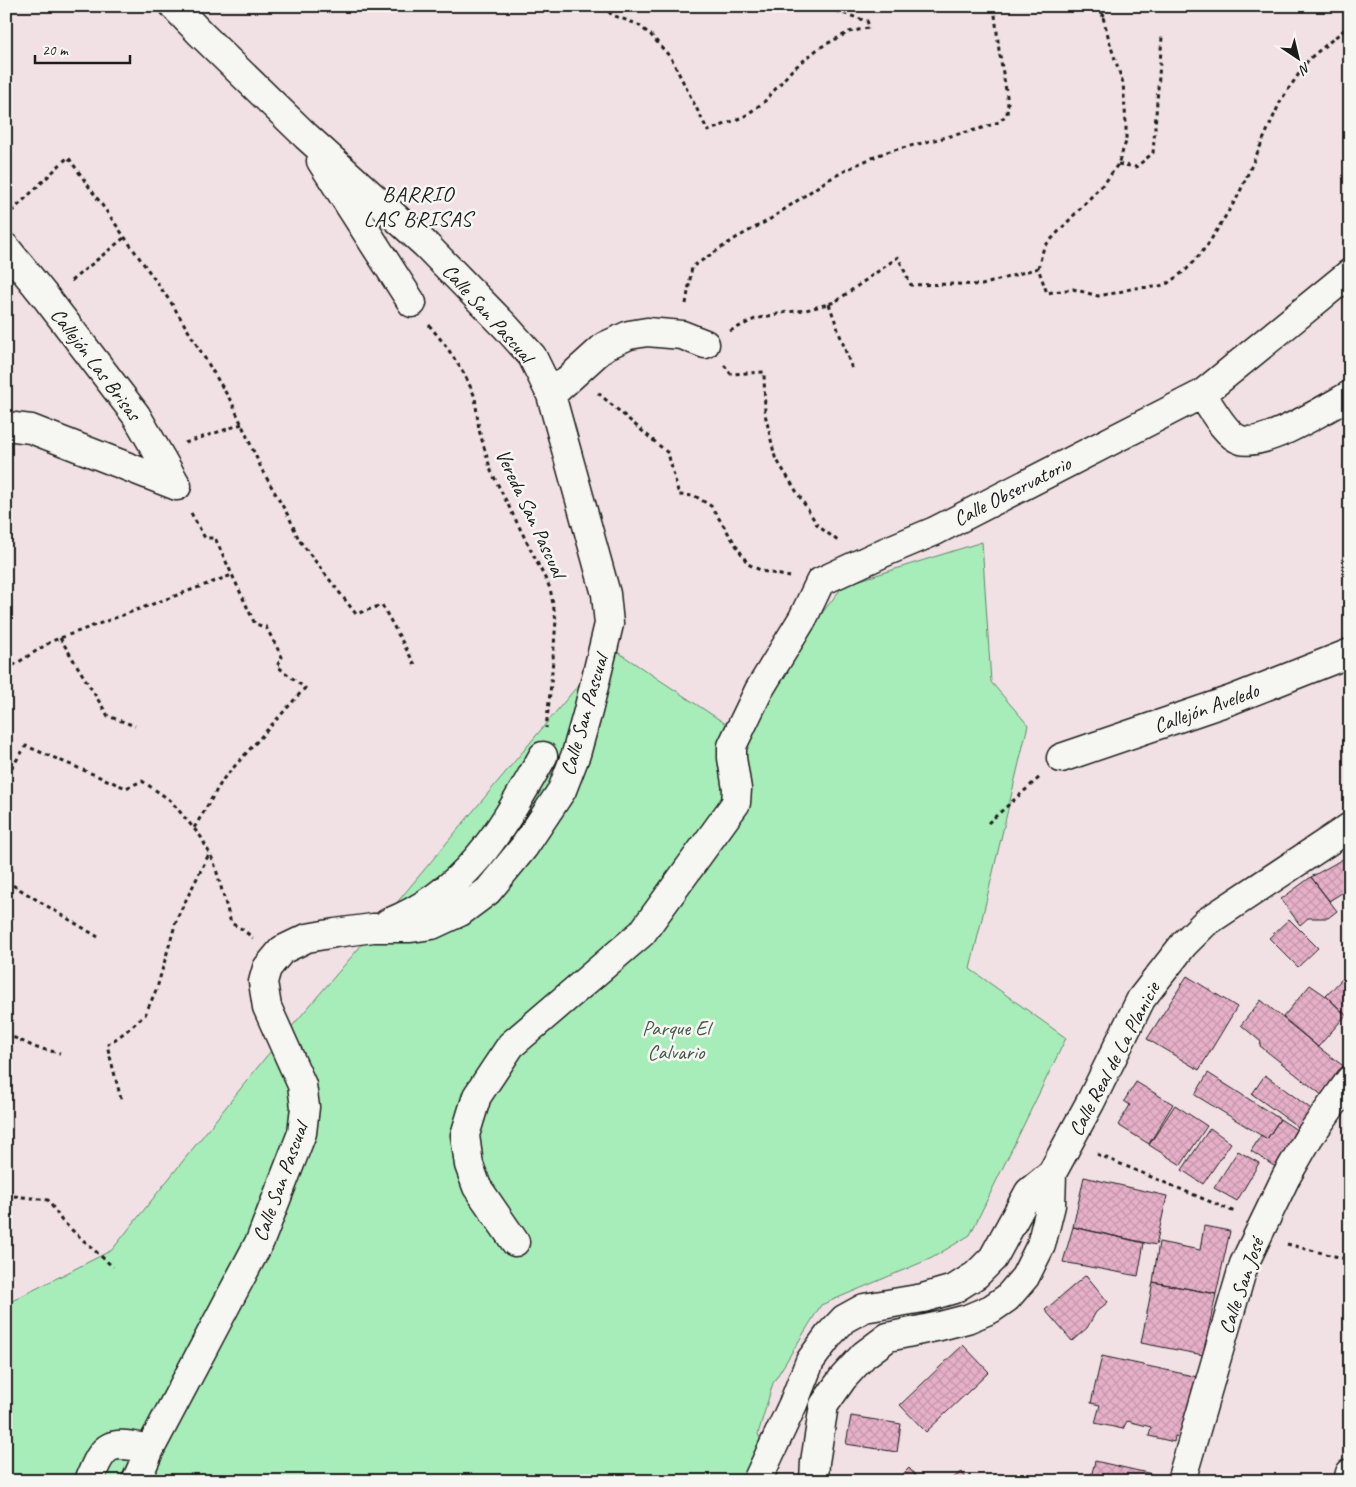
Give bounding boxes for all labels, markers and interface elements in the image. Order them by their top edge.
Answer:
scale bar [35,32,130,64]
north arrow [1274,32,1324,82]
text: 20 m [42,41,69,60]
text: N [1295,59,1314,79]
district label: BARRIO LAS BRISAS [364,180,476,233]
street label: Calle San Pascual [437,258,542,370]
street label: Callejón Las Brisas [45,302,148,427]
street label: Vereda San Pascual [490,445,574,584]
street label: Calle Observatorio [949,450,1077,532]
street label: Calle San Pascual [554,648,615,778]
street label: Callejón Aveledo [1150,677,1263,739]
street label: Calle Real de La Planicie [1062,976,1167,1140]
park label: Parque El Calvario [642,1015,713,1065]
street label: Calle San Pascual [247,1116,315,1245]
street label: Calle San José [1213,1232,1270,1337]

